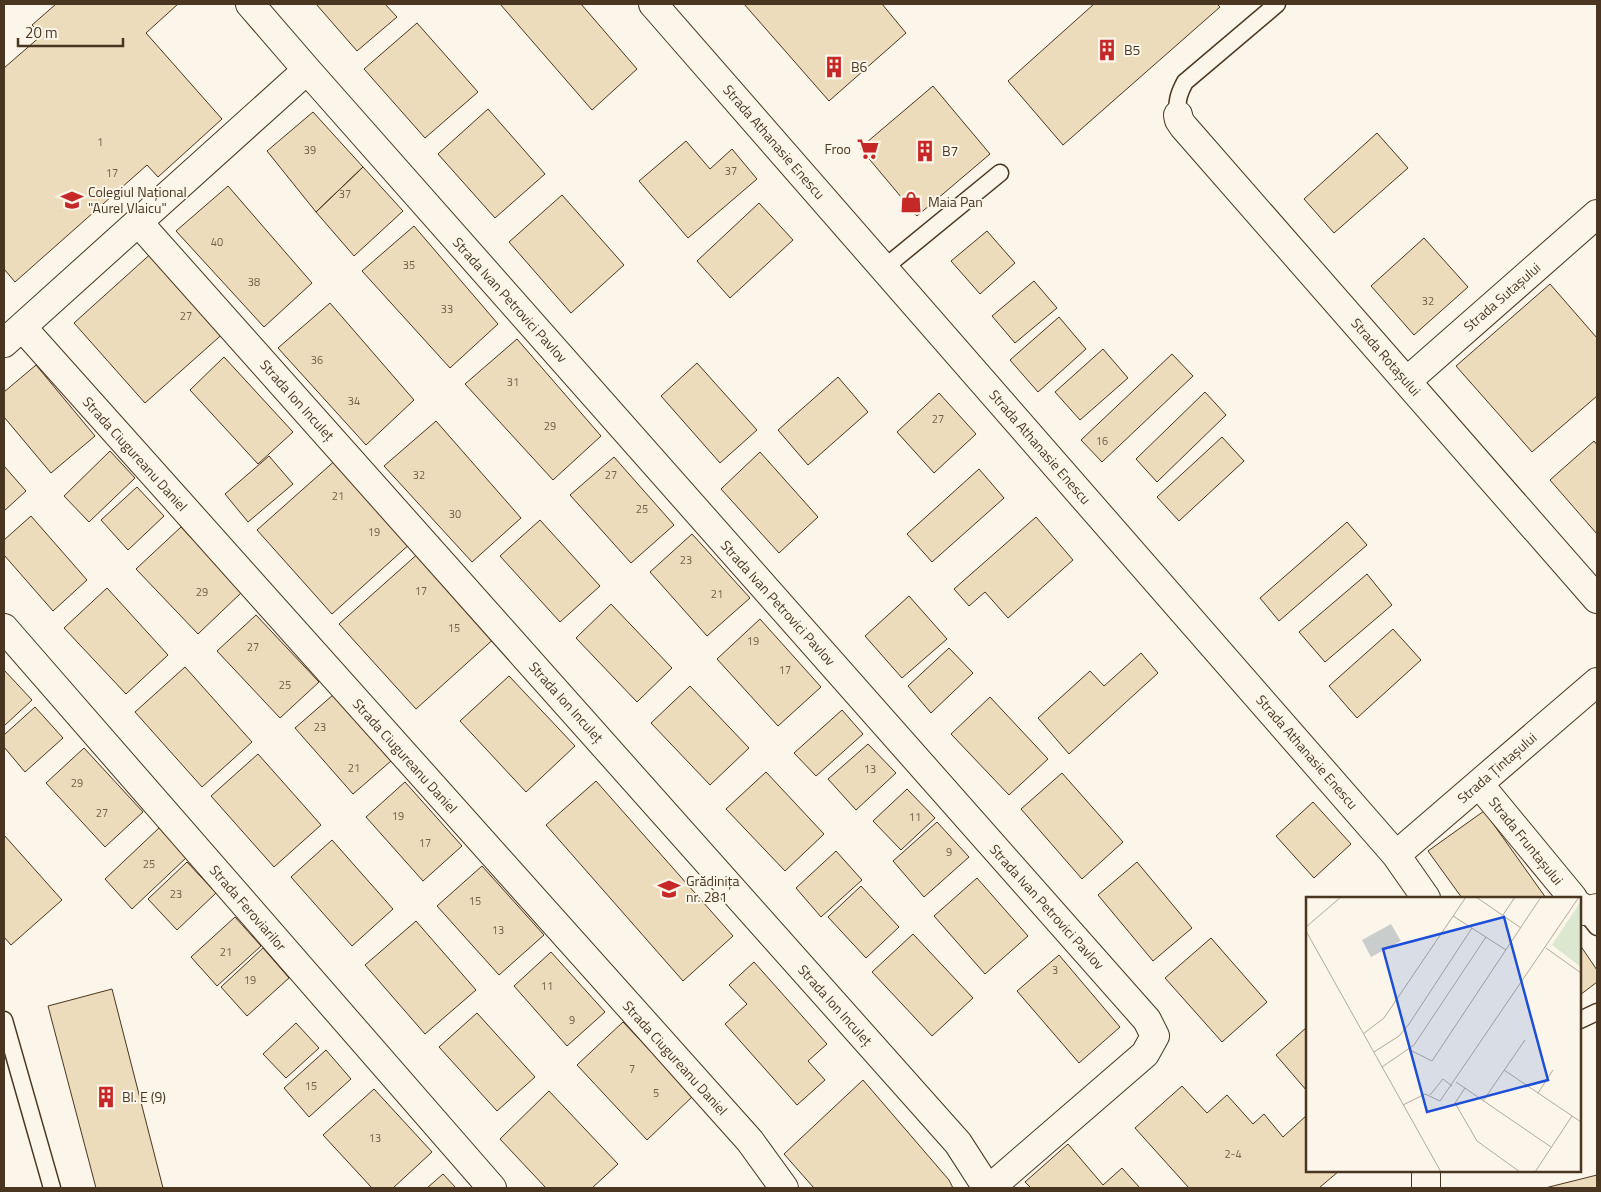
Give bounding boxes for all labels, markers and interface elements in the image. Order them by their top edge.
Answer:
scale bar [18,15,122,47]
text: 20 m [25,21,58,44]
building icon: B5 [1094,37,1120,63]
place label: B5 [1124,39,1141,60]
building icon: B6 [821,54,847,80]
place label: B6 [851,56,868,77]
street label: Strada Athanasie Enescu [719,80,830,204]
house number: 1 [97,134,103,150]
supermarket icon: Froo [855,136,881,162]
place label: Froo [824,138,851,159]
building icon: B7 [912,138,938,164]
place label: B7 [942,140,958,161]
house number: 39 [304,142,316,158]
house number: 37 [725,163,737,179]
house number: 17 [106,165,118,181]
place label: Colegiul Național "Aurel Vlaicu" [88,181,187,218]
house number: 37 [339,186,351,202]
school or university icon: Colegiul Național "Aurel Vlaicu" [59,187,85,213]
shop icon: Maia Pan [898,189,924,215]
place label: Maia Pan [928,191,983,212]
street label: Strada Ivan Petrovici Pavlov [448,232,573,367]
house number: 40 [211,234,223,250]
house number: 35 [403,257,415,273]
street label: Strada Sutașului [1458,257,1545,336]
house number: 38 [248,274,260,290]
house number: 32 [1422,293,1434,309]
house number: 33 [441,301,453,317]
house number: 27 [180,308,192,324]
street label: Strada Rotașului [1347,313,1426,400]
house number: 36 [311,352,323,368]
street label: Strada Ion Inculeț [255,354,340,445]
house number: 31 [507,374,519,390]
street label: Strada Athanasie Enescu [985,385,1096,509]
street label: Strada Ciugureanu Daniel [78,392,193,516]
house number: 34 [348,393,360,409]
house number: 27 [932,411,944,427]
house number: 29 [544,418,556,434]
house number: 16 [1096,433,1108,449]
house number: 32 [413,467,425,483]
house number: 27 [605,467,617,483]
house number: 21 [332,488,344,504]
house number: 25 [636,501,648,517]
house number: 30 [449,506,461,522]
house number: 19 [368,524,380,540]
street label: Strada Ivan Petrovici Pavlov [716,535,841,670]
house number: 23 [680,552,692,568]
house number: 17 [415,583,427,599]
house number: 29 [196,584,208,600]
house number: 21 [711,586,723,602]
house number: 15 [448,620,460,636]
house number: 19 [747,633,759,649]
house number: 27 [247,639,259,655]
street label: Strada Ion Inculeț [524,656,609,747]
house number: 17 [779,662,791,678]
house number: 25 [279,677,291,693]
street label: Strada Athanasie Enescu [1252,690,1363,814]
street label: Strada Ciugureanu Daniel [348,694,463,818]
house number: 23 [314,719,326,735]
street label: Strada Țintașului [1452,727,1541,808]
house number: 21 [348,760,360,776]
house number: 13 [864,761,876,777]
house number: 29 [71,775,83,791]
street label: Strada Fruntașului [1484,792,1569,889]
house number: 27 [96,805,108,821]
house number: 19 [392,808,404,824]
house number: 11 [909,809,921,825]
house number: 17 [419,835,431,851]
street label: Strada Ivan Petrovici Pavlov [985,839,1110,974]
house number: 9 [946,844,952,860]
house number: 25 [143,856,155,872]
street label: Strada Feroviarilor [205,860,292,955]
place label: Grădinița nr. 281 [686,870,740,907]
school or university icon: Grădinița nr. 281 [656,876,682,902]
house number: 23 [170,886,182,902]
house number: 15 [469,893,481,909]
inset map [1306,897,1581,1172]
house number: 13 [492,922,504,938]
house number: 21 [220,944,232,960]
street label: Strada Ion Inculeț [793,959,878,1050]
house number: 3 [1052,962,1058,978]
house number: 19 [244,972,256,988]
house number: 11 [541,978,553,994]
street label: Strada Ciugureanu Daniel [618,996,733,1120]
house number: 9 [569,1012,575,1028]
house number: 7 [629,1061,635,1077]
house number: 15 [305,1078,317,1094]
building icon: Bl. E (9) [93,1084,119,1110]
house number: 5 [653,1085,659,1101]
place label: Bl. E (9) [122,1086,166,1107]
house number: 13 [369,1130,381,1146]
house number: 2-4 [1224,1146,1242,1162]

